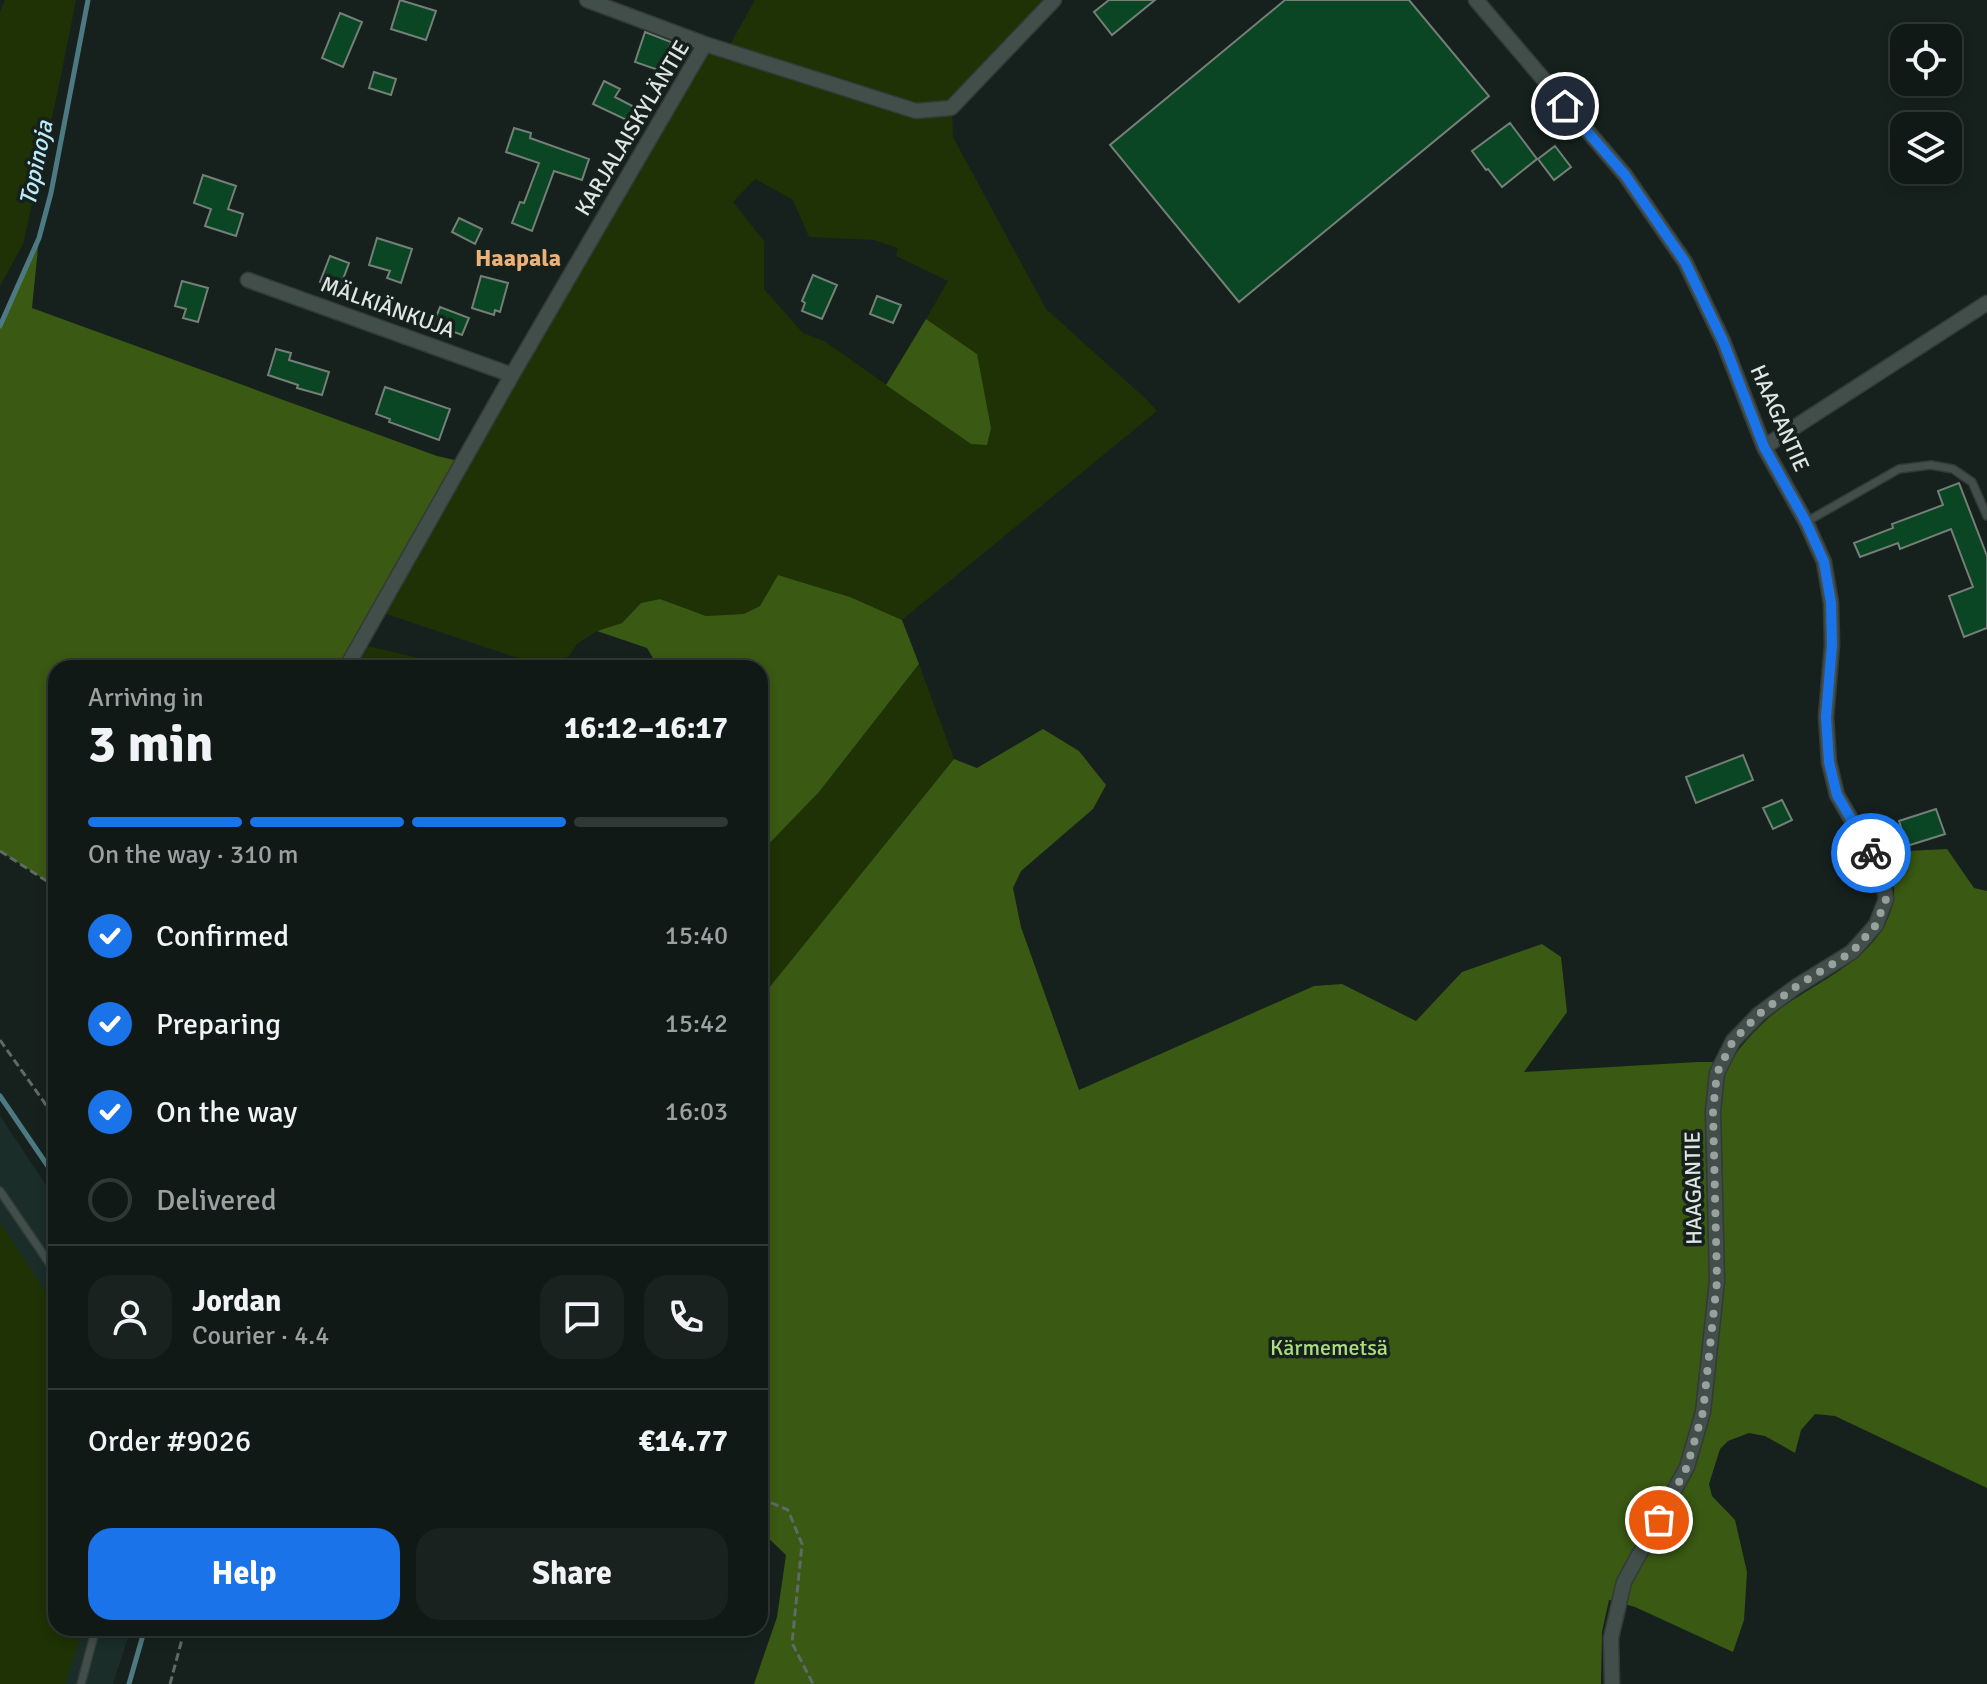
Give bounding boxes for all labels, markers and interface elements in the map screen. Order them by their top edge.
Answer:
map controls [1890,24,1962,184]
button: locate [1890,24,1962,96]
street label: KARJALAISKYLÄNTIE [569,35,695,221]
pin [1531,72,1599,140]
icon: home [1543,84,1587,128]
button: layers [1890,112,1962,184]
water label: Topinoja [12,117,60,208]
district label: Haapala [475,243,561,273]
street label: MÄLKIÄNKUJA [317,270,459,344]
street label: HAAGANTIE [1745,361,1815,475]
text: Arriving in [88,682,204,714]
text: 16:12–16:17 [564,710,728,747]
text: 3 min [88,712,214,776]
courier [1831,813,1911,893]
icon: bike [1849,831,1893,875]
text: On the way · 310 m [88,839,298,871]
icon: check [88,914,132,958]
text: Confirmed [156,918,289,955]
text: 15:40 [665,920,728,952]
icon: check [88,1002,132,1046]
text: Preparing [156,1006,281,1043]
text: 15:42 [665,1008,728,1040]
icon: check [88,1090,132,1134]
text: On the way [156,1094,297,1131]
text: 16:03 [665,1096,728,1128]
street label: HAAGANTIE [1679,1131,1707,1245]
text: Delivered [156,1182,277,1219]
button: person [88,1275,172,1359]
button: chat [540,1275,624,1359]
button: phone [644,1275,728,1359]
text: Jordan [192,1283,281,1320]
text: Courier · 4.4 [192,1320,329,1352]
park label: Kärmemetsä [1270,1334,1388,1361]
text: Order #9026 [88,1423,251,1460]
text: €14.77 [638,1423,728,1460]
pin [1625,1486,1693,1554]
icon: bag [1637,1498,1681,1542]
button: Help [88,1528,400,1620]
button: Share [416,1528,728,1620]

